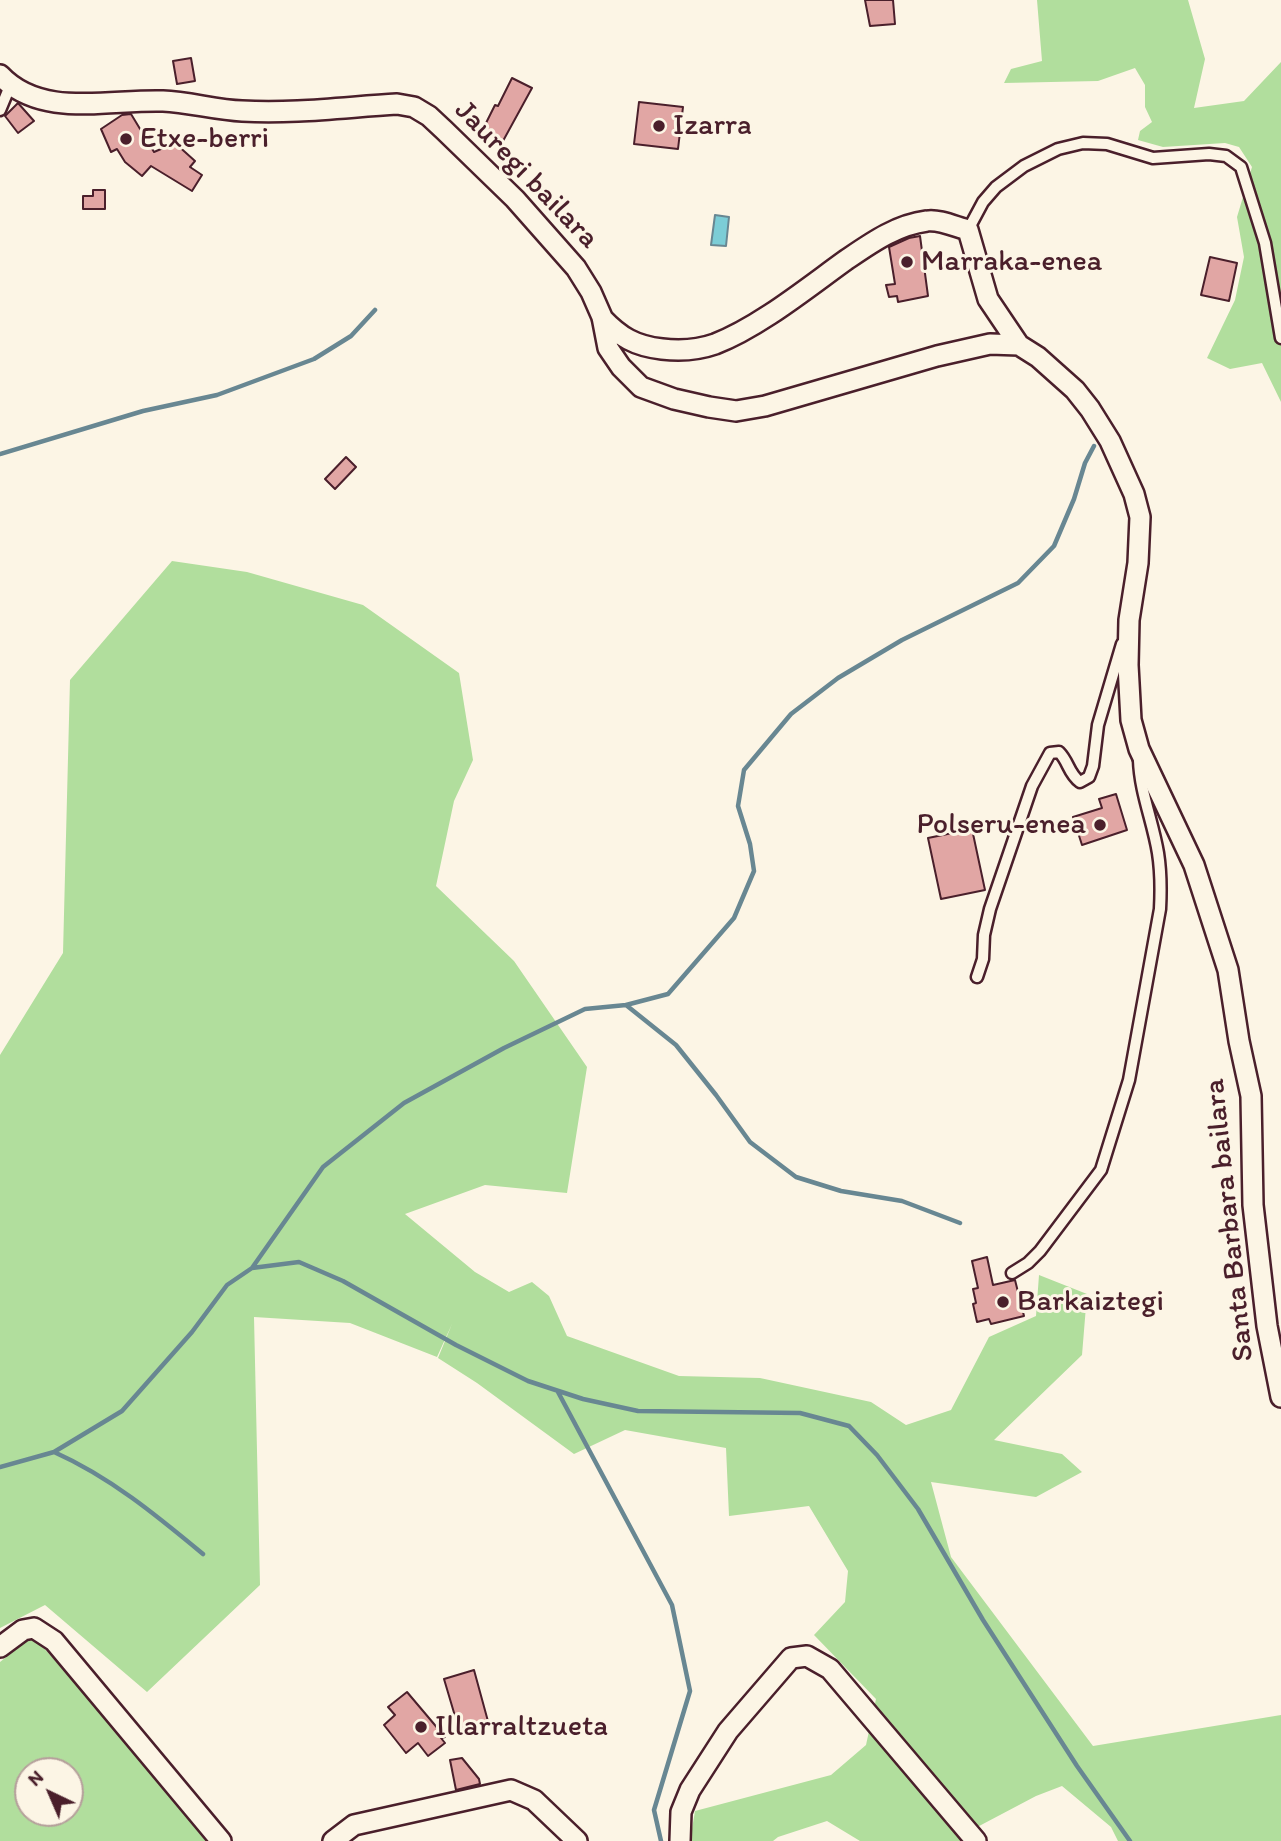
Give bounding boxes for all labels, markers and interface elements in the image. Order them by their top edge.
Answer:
street label: Jauregi bailara [446,93,606,257]
place label: Izarra [673,108,752,144]
marker: Izarra [651,118,667,134]
place label: Etxe-berri [140,121,269,157]
marker: Etxe-berri [118,131,134,147]
place label: Marraka-enea [921,244,1102,280]
marker: Marraka-enea [899,254,915,270]
place label: Polseru-enea [917,807,1086,843]
marker: Polseru-enea [1092,817,1108,833]
street label: Santa Barbara bailara [1197,1077,1263,1363]
place label: Barkaiztegi [1017,1284,1164,1320]
marker: Barkaiztegi [995,1294,1011,1310]
place label: Illarraltzueta [435,1709,608,1745]
marker: Illarraltzueta [413,1719,429,1735]
north arrow [14,1757,84,1827]
text: N [23,1765,48,1791]

